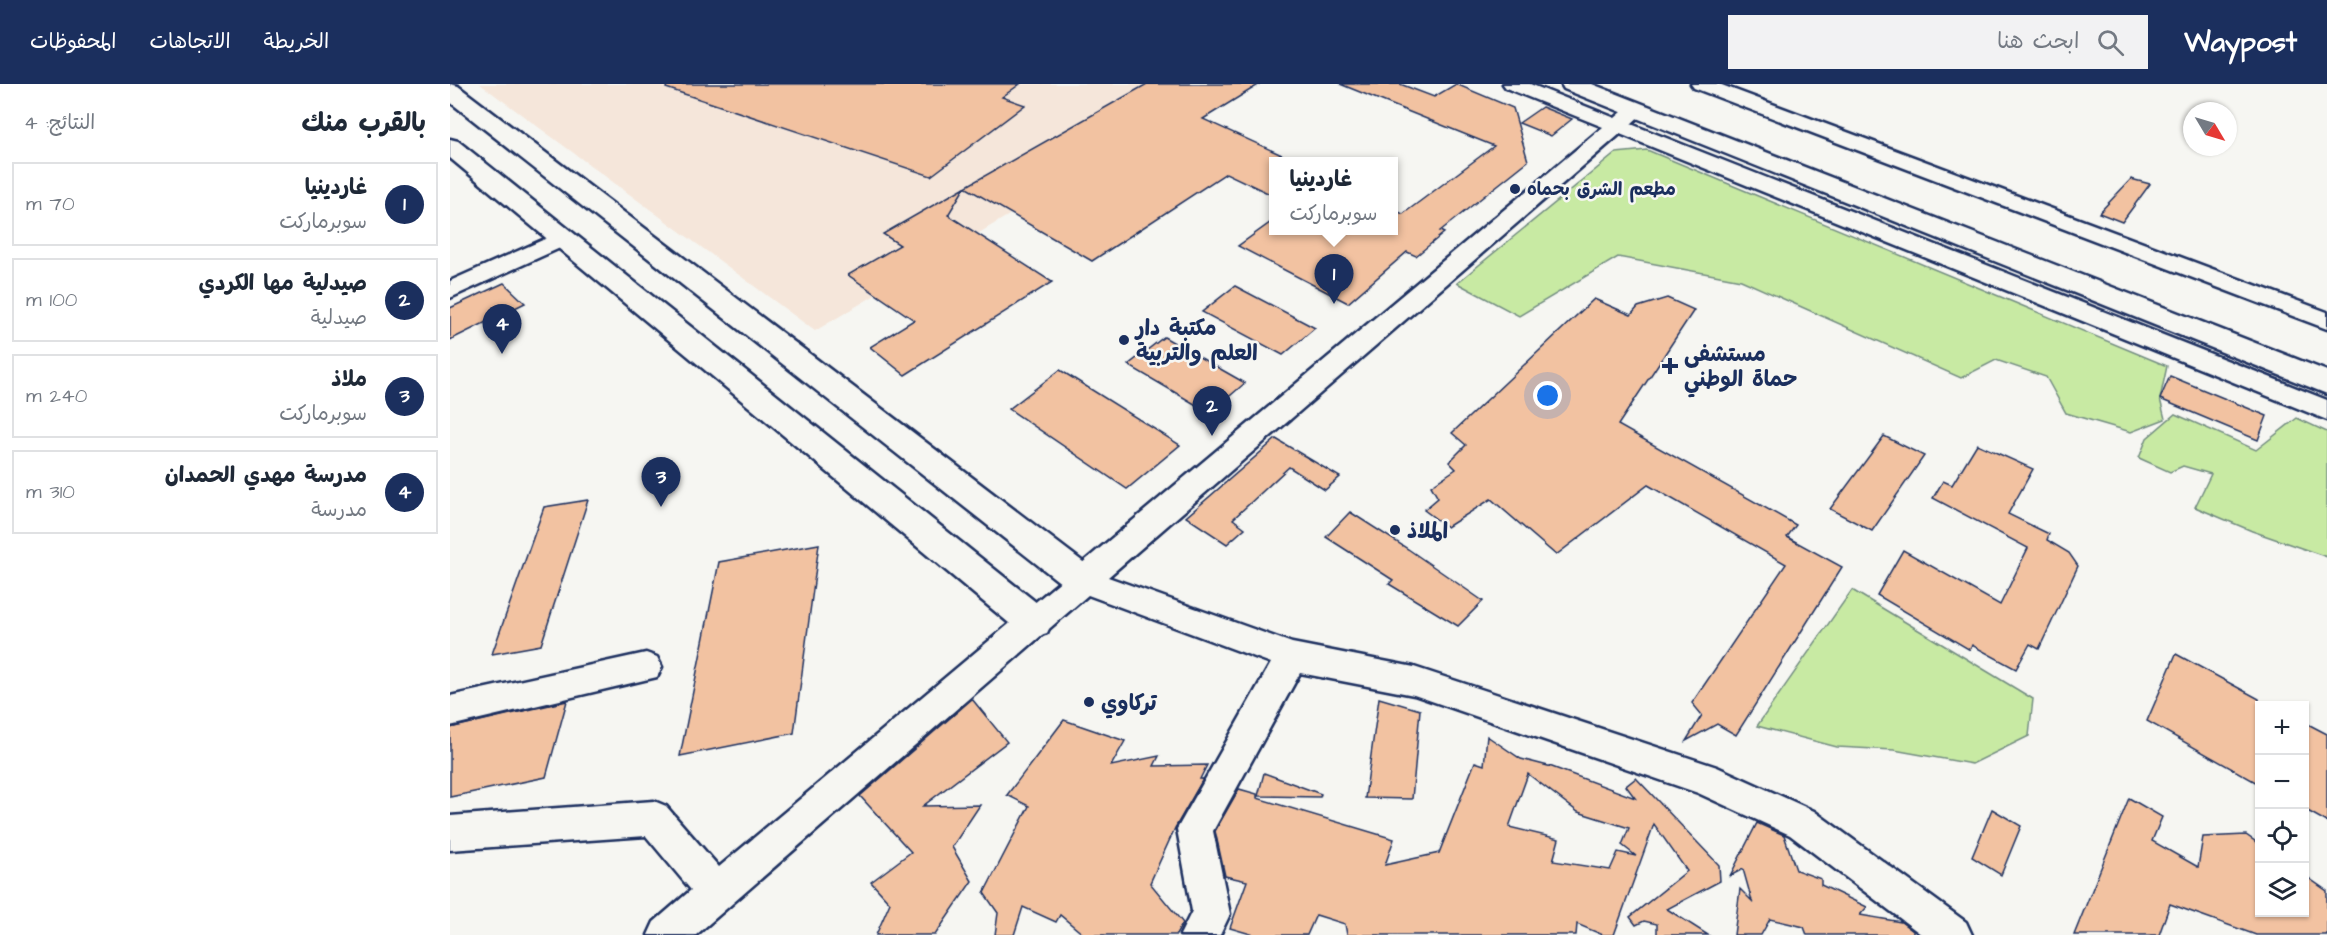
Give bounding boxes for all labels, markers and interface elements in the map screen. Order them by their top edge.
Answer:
search box [1728,15,2148,69]
text: Waypost [2184,23,2297,62]
text: ابحث هنا [1997,26,2079,57]
icon: search [2094,26,2127,59]
text: المحفوظات [30,27,116,56]
text: الاتجاهات [149,27,231,56]
text: الخريطة [264,27,329,56]
north arrow [2183,102,2237,156]
text: بالقرب منك [302,105,426,141]
text: النتائج: 4 [24,109,95,137]
popup [1269,157,1398,235]
text: غاردينيا [1290,164,1352,195]
text: غاردينيا [305,172,367,203]
place label: مطعم الشرق بحماه [1527,177,1676,203]
marker: مطعم الشرق بحماه [1508,182,1522,196]
text: 70 m [26,190,75,218]
text: 1 [403,190,406,218]
text: سوبرماركت [1290,200,1377,228]
text: سوبرماركت [279,208,367,236]
pin: 1 [1314,254,1354,304]
text: صيدلية مها الكردي [199,268,367,299]
text: 100 m [26,286,77,314]
text: 2 [399,286,410,314]
text: صيدلية [311,304,367,332]
pin: 4 [482,304,522,354]
place label: مكتبة دار العلم والتربية [1134,313,1258,369]
marker: مكتبة دار العلم والتربية [1117,333,1131,347]
place label: مستشفى حماة الوطني [1684,339,1797,398]
marker: مستشفى حماة الوطني [1661,357,1679,375]
text: ملاذ [331,364,367,395]
your location [1533,381,1562,410]
text: 240 m [26,382,87,410]
text: 3 [399,382,410,410]
pin: 2 [1192,386,1232,436]
text: سوبرماركت [279,400,367,428]
pin: 3 [642,458,680,507]
text: مدرسة مهدي الحمدان [165,460,367,491]
text: 310 m [26,478,75,506]
text: 4 [398,478,411,506]
text: مدرسة [311,496,367,524]
place label: الملاذ [1407,516,1448,547]
marker: الملاذ [1388,523,1402,537]
place label: تركاوي [1101,688,1157,719]
marker: تركاوي [1082,695,1096,709]
map controls [2255,701,2309,917]
button: + [2255,701,2309,755]
button: − [2255,755,2309,809]
button: locate [2255,809,2309,863]
button: layers [2255,863,2309,917]

